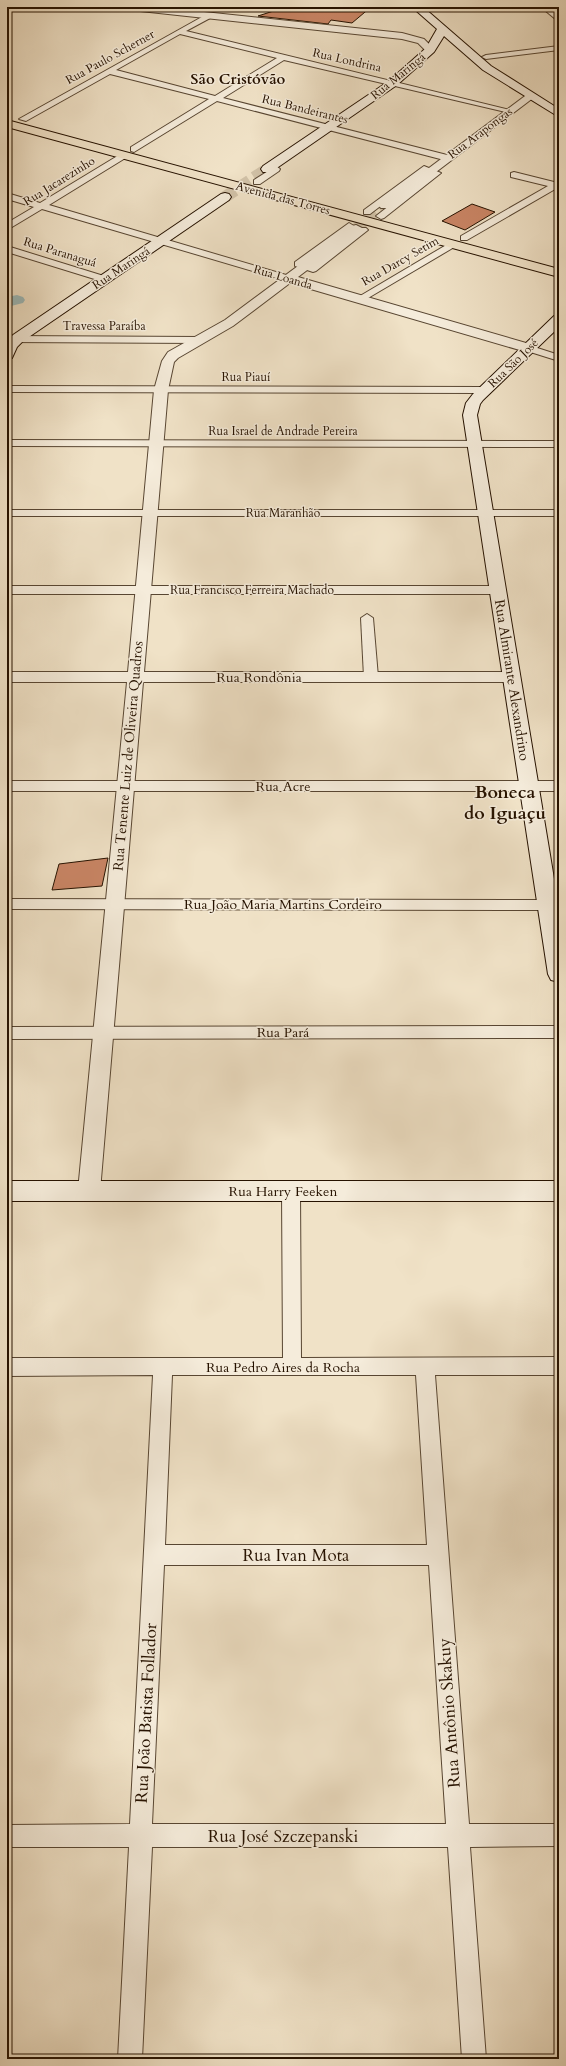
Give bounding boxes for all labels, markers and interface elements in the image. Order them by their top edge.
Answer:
street label: Rua Paulo Scherner [63,26,158,88]
street label: Rua Londrina [311,44,384,76]
street label: Rua Maringá [367,48,429,103]
district label: São Cristóvão [191,69,286,89]
street label: Rua Bandeirantes [260,91,350,127]
street label: Rua Arapongas [444,103,516,163]
street label: Rua Jacarezinho [20,152,98,209]
street label: Avenida das Torres [234,178,332,218]
street label: Rua Darcy Setim [359,232,442,290]
street label: Rua Paranaguá [21,233,99,271]
street label: Rua Maringá [89,242,154,293]
street label: Rua Loanda [252,261,315,293]
street label: Travessa Paraíba [62,318,146,334]
street label: Rua São José [484,335,542,391]
street label: Rua Piauí [222,369,271,385]
street label: Rua Israel de Andrade Pereira [208,423,359,439]
street label: Rua Maranhão [246,505,321,521]
street label: Rua Francisco Ferreira Machado [170,582,334,598]
street label: Rua Almirante Alexandrino [490,598,534,762]
street label: Rua Tenente Luiz de Oliveira Quadros [108,640,148,872]
street label: Rua Rondônia [216,668,302,687]
street label: Rua Acre [255,777,311,796]
district label: Boneca do Iguaçu [464,780,546,826]
street label: Rua João Maria Martins Cordeiro [184,895,382,914]
street label: Rua Pará [257,1023,309,1042]
street label: Rua Harry Feeken [229,1182,337,1201]
street label: Rua Pedro Aires da Rocha [206,1358,360,1377]
street label: Rua Ivan Mota [243,1544,350,1567]
street label: Rua João Batista Follador [130,1622,162,1804]
street label: Rua Antônio Skakuy [432,1637,466,1789]
street label: Rua José Szczepanski [208,1825,359,1848]

